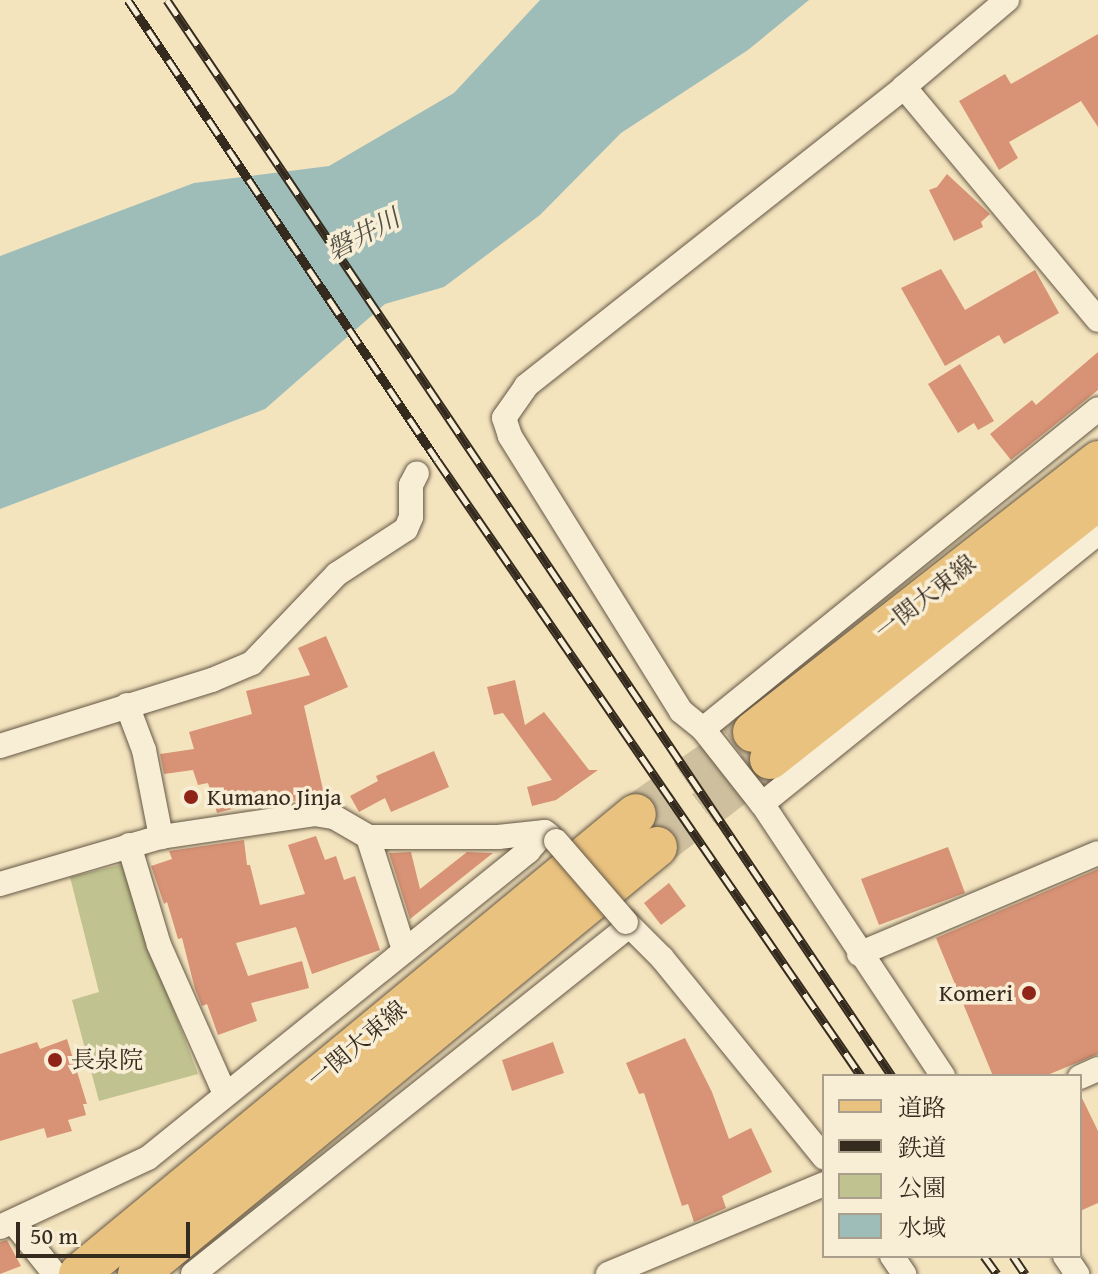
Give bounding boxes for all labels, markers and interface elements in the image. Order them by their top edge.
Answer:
water label: 磐井川 [321,202,405,266]
street label: 一関大東線 [869,549,981,645]
place label: Kumano Jinja [207,783,342,811]
marker: Kumano Jinja [182,788,200,806]
place label: Komeri [939,979,1013,1007]
marker: Komeri [1020,984,1038,1002]
street label: 一関大東線 [302,994,412,1094]
place label: 長泉院 [71,1046,143,1074]
marker: 長泉院 [46,1051,64,1069]
legend [822,1074,1082,1258]
text: 道路 [898,1090,946,1125]
text: 鉄道 [898,1130,946,1165]
text: 公園 [898,1170,946,1205]
scale bar [20,1206,194,1256]
text: 水域 [898,1210,946,1245]
text: 50 m [30,1218,78,1253]

